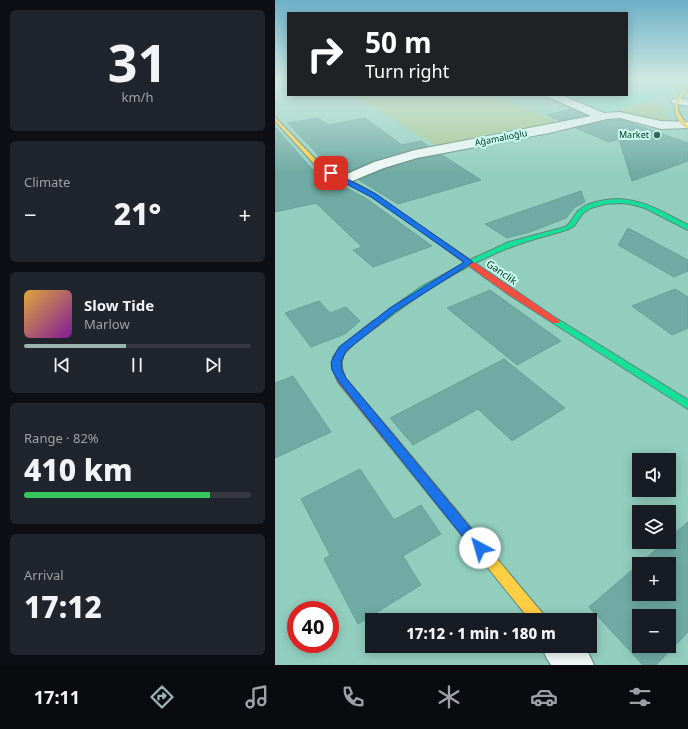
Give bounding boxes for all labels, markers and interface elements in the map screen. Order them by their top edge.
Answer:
text: 50 m [365,23,432,61]
text: 31 [108,26,167,97]
icon: right [299,28,351,80]
text: Turn right [365,59,449,83]
text: km/h [122,88,153,106]
street label: Ağamalıoğlu [473,126,528,149]
place label: Market [619,128,650,141]
marker: Market [652,130,662,140]
pin [314,156,348,190]
icon: arrive [320,162,342,184]
text: Climate [24,173,70,191]
text: 21° [114,193,161,234]
text: − [24,199,37,229]
text: + [238,199,251,229]
street label: Gənclik [484,256,521,288]
text: Slow Tide [84,295,154,315]
text: Marlow [84,315,130,333]
icon: previous [51,354,73,376]
icon: pause [126,354,148,376]
icon: next [202,354,224,376]
text: Range · 82% [24,429,99,447]
text: 410 km [24,449,133,490]
map controls [632,453,676,653]
button: sound [632,453,676,497]
button: layers [632,505,676,549]
position arrow [459,527,501,569]
button: + [632,557,676,601]
text: Arrival [24,566,64,584]
text: 17:12 [24,586,102,627]
speed limit sign: 40 [287,601,339,653]
button: − [632,609,676,653]
text: 17:12 · 1 min · 180 m [406,623,556,643]
icon: directions [148,683,176,711]
icon: music [243,683,271,711]
icon: phone [339,683,367,711]
icon: climate [435,683,463,711]
icon: car [530,683,558,711]
icon: filters [626,683,654,711]
text: 17:11 [34,685,80,709]

